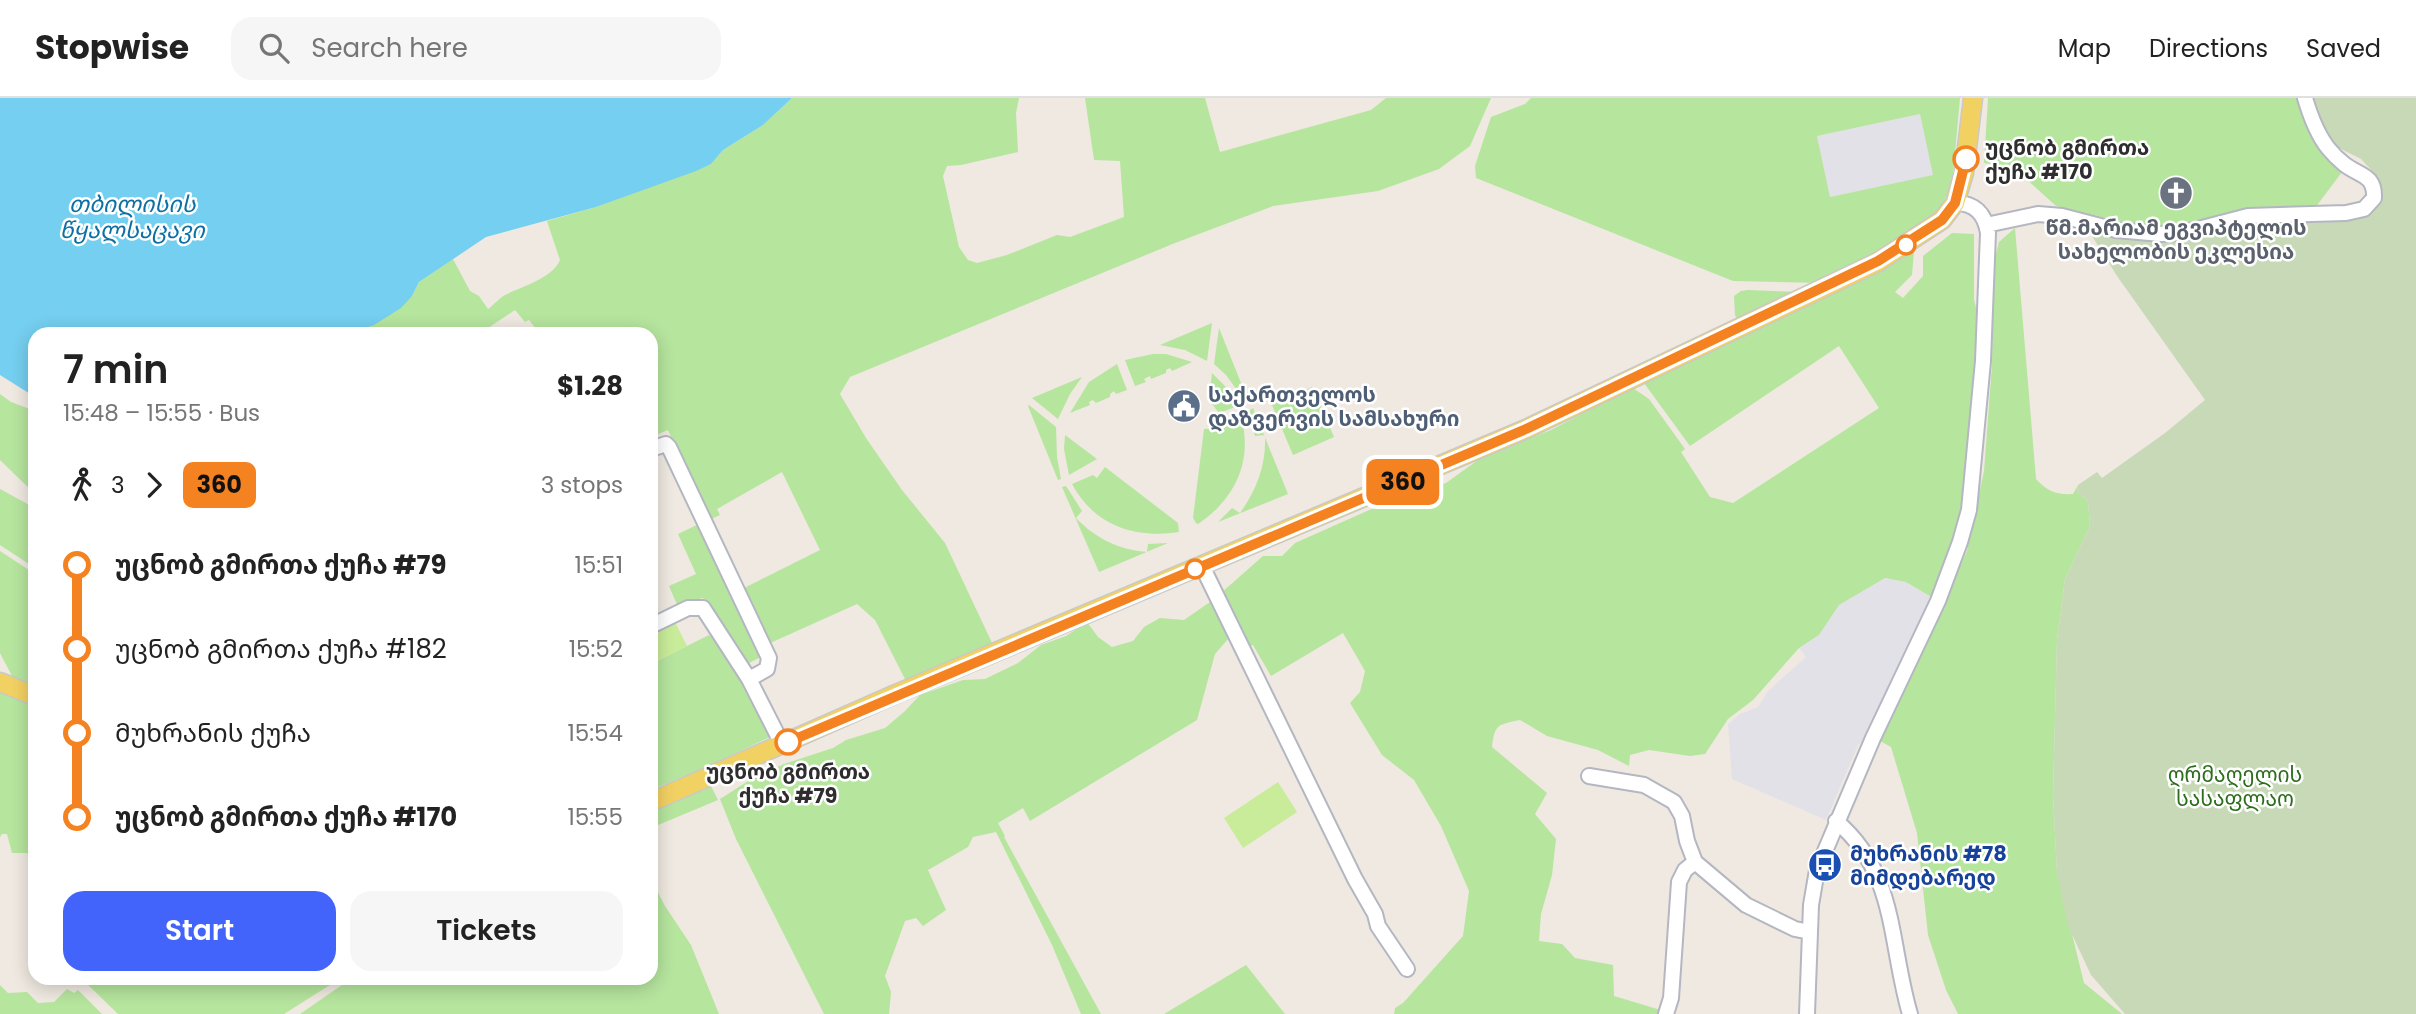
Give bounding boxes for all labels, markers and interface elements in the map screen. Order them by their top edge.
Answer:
search box [231,17,721,80]
text: Stopwise [35,24,189,71]
icon: search [255,29,293,67]
text: Search here [311,30,468,66]
text: Map [2058,32,2111,65]
text: Directions [2149,32,2268,65]
text: Saved [2306,32,2381,65]
place label: უცნობ გმირთა ქუჩა #170 [1985,133,2149,186]
marker: უცნობ გმირთა ქუჩა #170 [1953,146,1979,172]
church icon: წმ.მარიამ ეგვიპტელის სახელობის ეკლესია [2157,174,2195,212]
water label: თბილისის წყალსაცავი [59,188,205,246]
place label: წმ.მარიამ ეგვიპტელის სახელობის ეკლესია [2046,213,2306,266]
unlabelled marker [1896,235,1916,255]
text: 7 min [63,343,168,396]
text: $1.28 [557,368,623,404]
place label: საქართველოს დაზვერვის სამსახური [1208,380,1459,433]
public building icon: საქართველოს დაზვერვის სამსახური [1165,387,1203,425]
text: 15:48 – 15:55 · Bus [63,397,260,429]
line badge: 360 [1363,459,1443,505]
text: 360 [1380,465,1426,498]
icon: walk [63,466,101,504]
icon: forward [135,466,173,504]
text: 360 [197,468,242,501]
text: 3 [111,469,125,501]
text: 3 stops [541,469,623,501]
text: უცნობ გმირთა ქუჩა #79 [115,547,447,583]
text: 15:51 [574,549,623,581]
unlabelled marker [1185,559,1205,579]
text: უცნობ გმირთა ქუჩა #182 [115,631,447,667]
text: 15:52 [569,633,623,665]
text: მუხრანის ქუჩა [115,715,311,751]
text: 15:54 [567,717,623,749]
marker: უცნობ გმირთა ქუჩა #79 [775,729,801,755]
place label: უცნობ გმირთა ქუჩა #79 [706,757,870,810]
park label: ღრმაღელის სასაფლაო [2168,760,2302,813]
text: უცნობ გმირთა ქუჩა #170 [115,799,457,835]
text: 15:55 [567,801,623,833]
place label: მუხრანის #78 მიმდებარედ [1850,839,2007,892]
bus stop icon: მუხრანის #78 მიმდებარედ [1806,846,1844,884]
button: Start [63,891,336,971]
button: Tickets [350,891,623,971]

